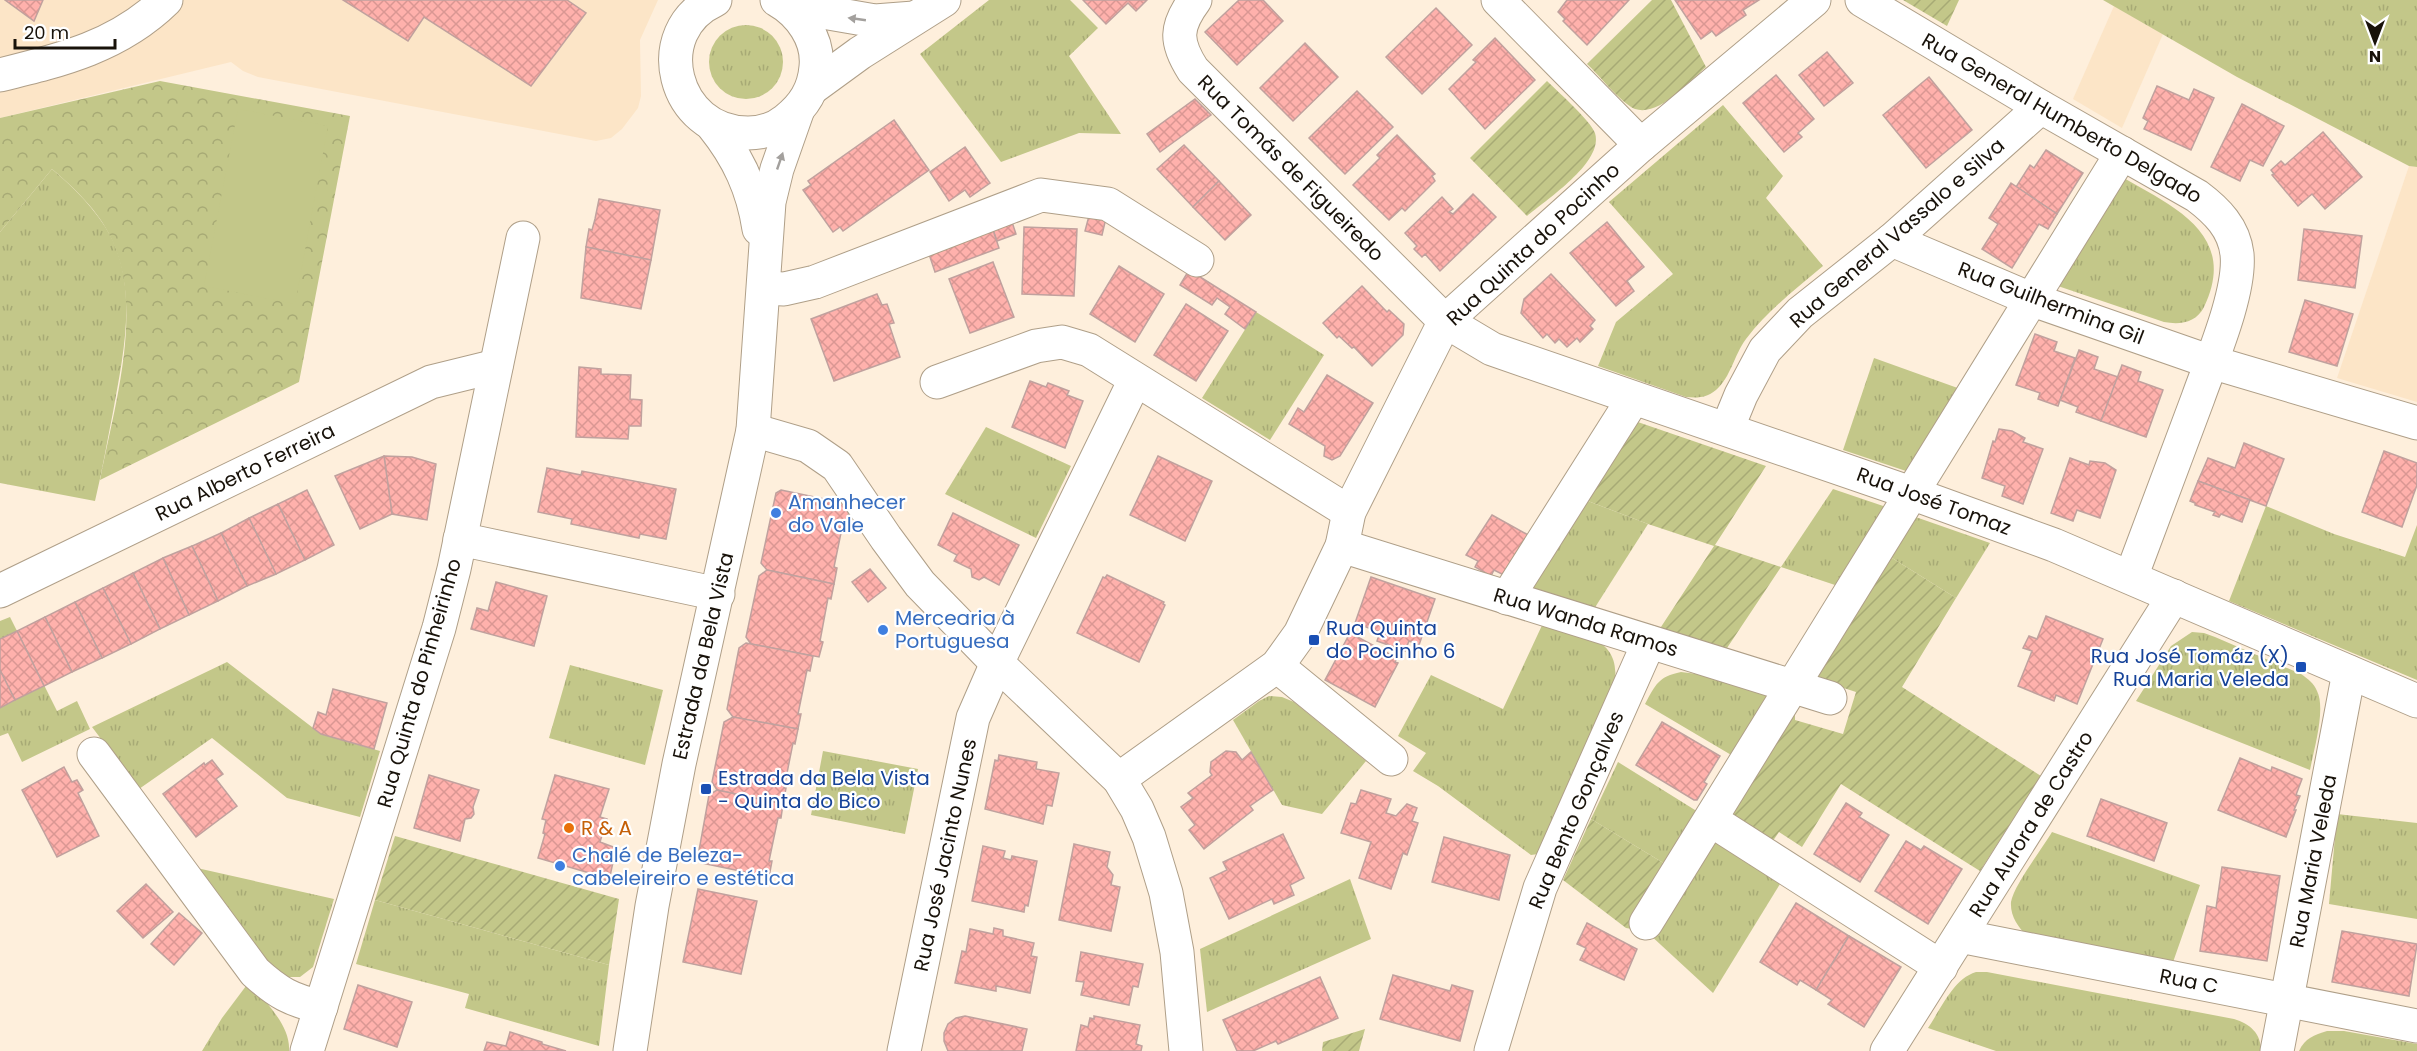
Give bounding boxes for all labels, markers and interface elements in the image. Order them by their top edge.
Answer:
scale bar [15,12,116,50]
north arrow [2345,12,2405,72]
one-way arrow [848,14,867,23]
text: 20 m [24,20,69,45]
street label: Rua General Humberto Delgado [1917,26,2207,210]
text: N [2369,45,2381,68]
street label: Rua Tomás de Figueiredo [1192,69,1390,267]
street label: Rua General Vassalo e Silva [1783,132,2011,334]
one-way arrow [775,152,785,170]
street label: Rua Quinta do Pocinho [1440,156,1626,332]
street label: Rua Guilhermina Gil [1954,255,2148,351]
street label: Rua Alberto Ferreira [150,416,340,528]
street label: Rua José Tomaz [1853,460,2015,542]
place label: Amanhecer do Vale [788,488,906,539]
marker: Amanhecer do Vale [769,506,783,520]
street label: Estrada da Bela Vista [666,550,740,762]
street label: Rua Quinta do Pinheirinho [370,555,468,811]
street label: Rua Wanda Ramos [1490,581,1682,663]
place label: Mercearia à Portuguesa [895,604,1015,655]
place label: Rua Quinta do Pocinho 6 [1326,614,1456,665]
marker: Mercearia à Portuguesa [876,623,890,637]
marker: Rua Quinta do Pocinho 6 [1307,633,1321,647]
place label: Rua José Tomáz (X) Rua Maria Veleda [2091,642,2289,693]
marker: Rua José Tomáz (X) Rua Maria Veleda [2294,660,2308,674]
street label: Rua Bento Gonçalves [1522,707,1630,913]
street label: Rua Aurora de Castro [1962,725,2100,923]
street label: Rua José Jacinto Nunes [907,736,983,974]
place label: Estrada da Bela Vista - Quinta do Bico [718,764,930,815]
street label: Rua Maria Veleda [2282,772,2344,950]
marker: Estrada da Bela Vista - Quinta do Bico [699,782,713,796]
place label: R & A [581,814,632,842]
marker: R & A [562,821,576,835]
place label: Chalé de Beleza- cabeleireiro e estética [572,841,794,892]
marker: Chalé de Beleza- cabeleireiro e estética [553,859,567,873]
street label: Rua C [2157,962,2221,1000]

